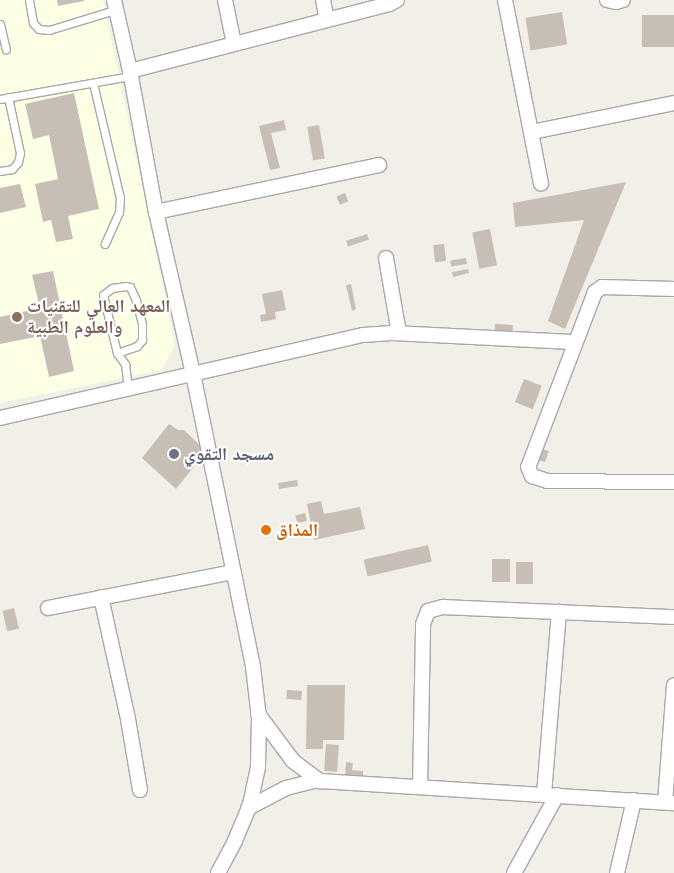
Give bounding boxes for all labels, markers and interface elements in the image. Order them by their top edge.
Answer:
place label: المعهد العالي للتقنيات والعلوم الطبية [27,296,170,338]
marker: المعهد العالي للتقنيات والعلوم الطبية [11,311,23,323]
place label: مسجد التقوي [184,443,274,465]
marker: مسجد التقوي [168,448,180,460]
place label: المذاق [276,519,318,541]
marker: المذاق [260,524,272,536]

